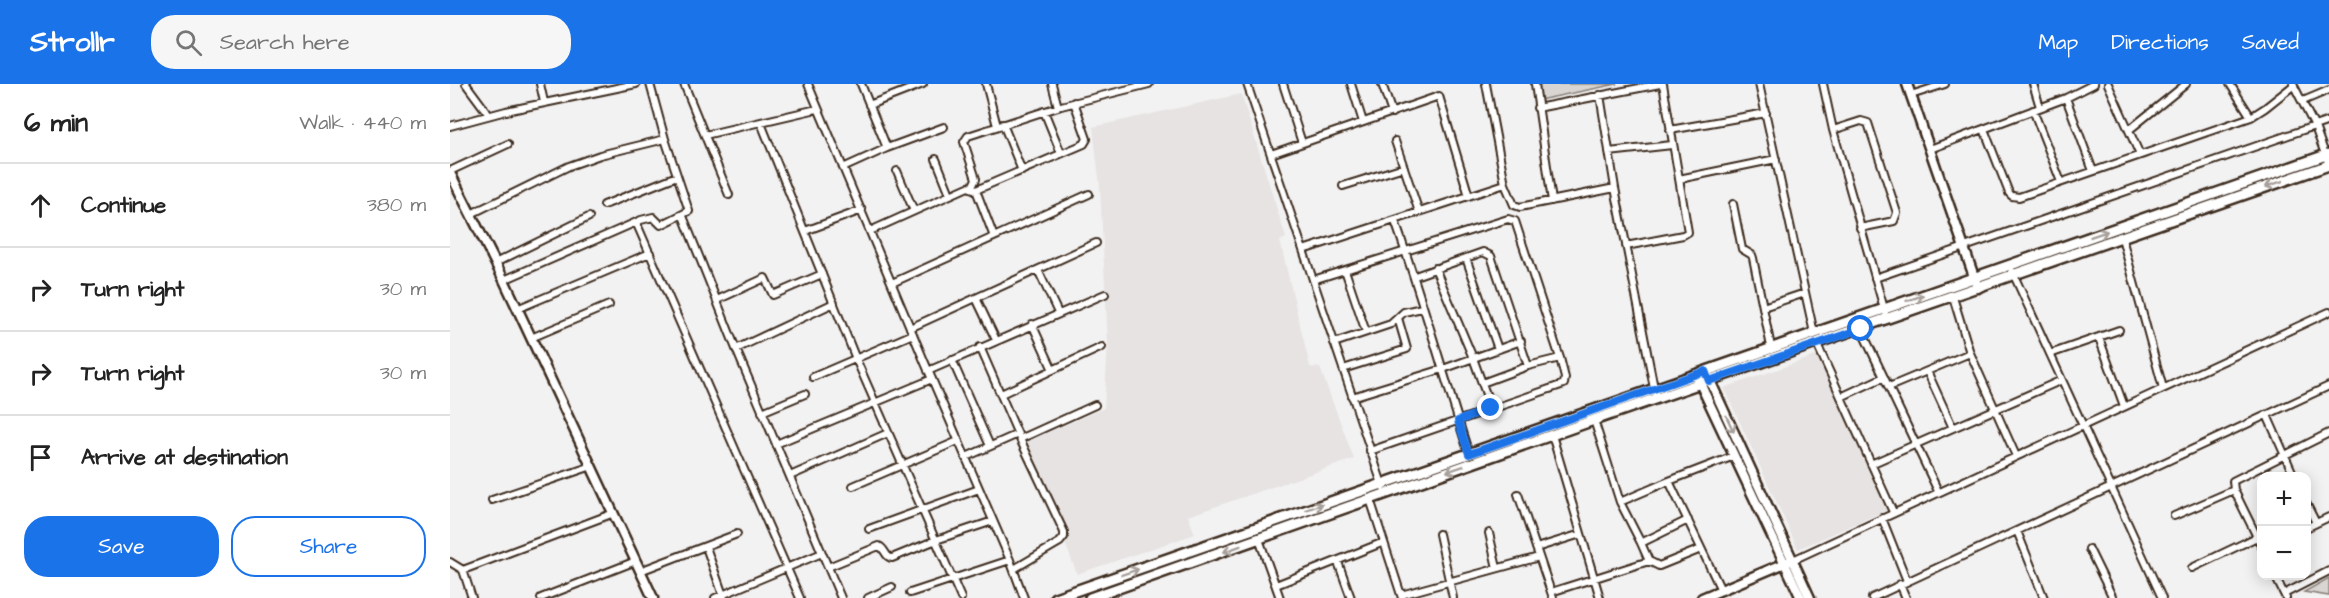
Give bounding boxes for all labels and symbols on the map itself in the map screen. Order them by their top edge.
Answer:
one-way arrow [2265,180,2284,191]
one-way arrow [2089,227,2108,238]
one-way arrow [1905,292,1924,303]
route start [1847,315,1873,341]
route end [1477,394,1503,420]
one-way arrow [1724,415,1736,433]
one-way arrow [1446,465,1465,476]
one-way arrow [1305,501,1323,512]
one-way arrow [1223,544,1242,555]
one-way arrow [1121,565,1139,576]

